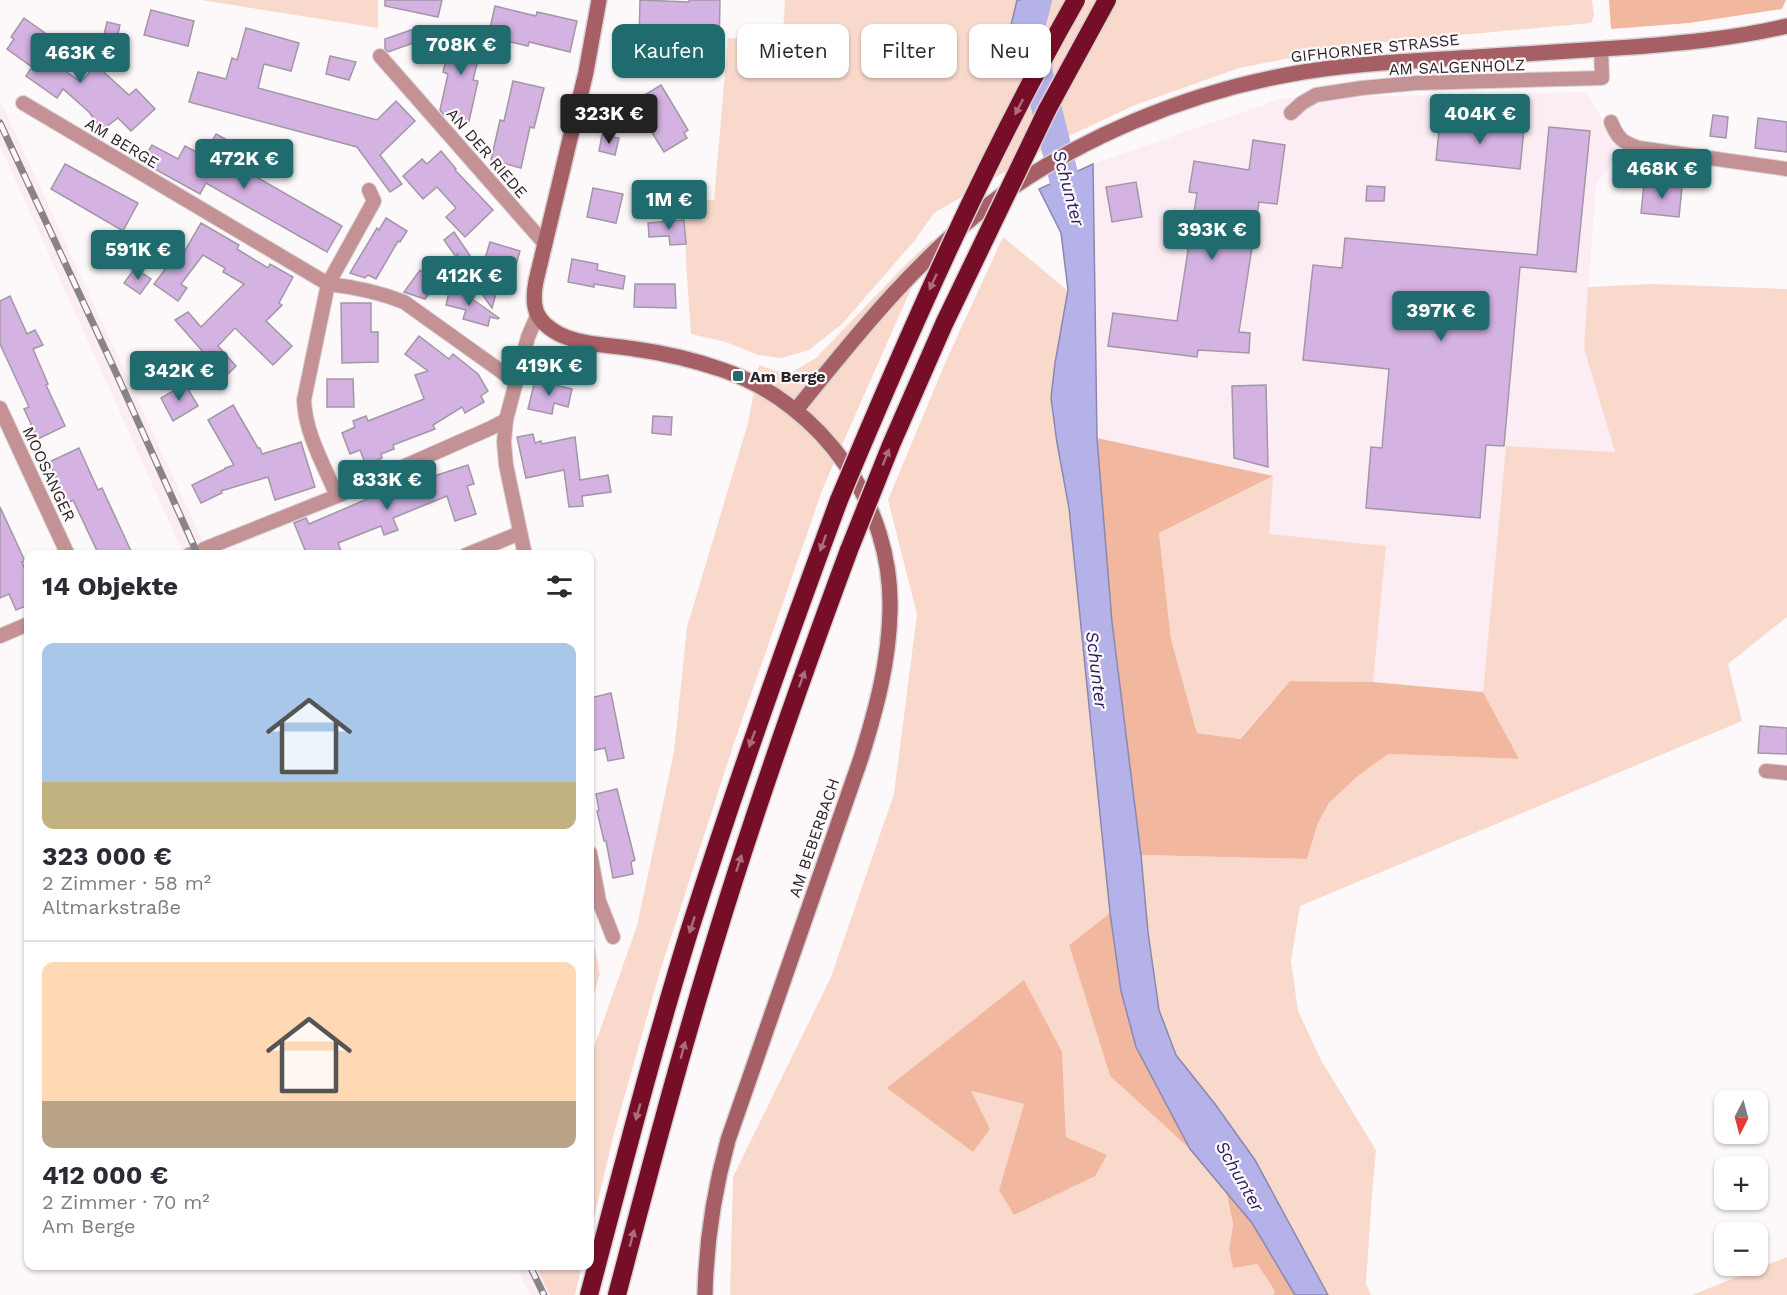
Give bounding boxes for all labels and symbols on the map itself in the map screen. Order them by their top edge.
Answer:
pin: 708K € [412,25,510,76]
street label: GIFHORNER STRASSE [1290,30,1460,66]
pin: 463K € [31,33,129,84]
street label: AM SALGENHOLZ [1388,55,1526,79]
pin: 323K € [560,94,658,145]
pin: 404K € [1431,94,1529,145]
one-way arrow [1014,98,1024,116]
street label: AN DER RIEDE [443,104,531,202]
street label: AM BERGE [82,114,162,172]
pin: 472K € [195,139,293,190]
water label: Schunter [1049,148,1089,229]
pin: 468K € [1613,149,1711,200]
pin: 1M € [633,180,705,231]
pin: 393K € [1163,210,1261,261]
pin: 591K € [89,230,187,281]
pin: 412K € [420,256,518,307]
one-way arrow [929,274,938,291]
pin: 397K € [1392,291,1490,342]
pin: 419K € [500,346,598,397]
pin: 342K € [130,351,228,402]
place label: Am Berge [750,367,826,386]
marker: Am Berge [731,369,745,383]
street label: MOOSANGER [19,424,79,524]
one-way arrow [882,448,891,466]
pin: 833K € [338,460,436,511]
one-way arrow [817,534,827,552]
water label: Schunter [1082,630,1112,711]
one-way arrow [797,670,807,688]
one-way arrow [746,731,756,749]
street label: AM BEBERBACH [785,776,843,900]
one-way arrow [735,854,745,872]
one-way arrow [687,916,696,934]
one-way arrow [679,1041,688,1059]
north arrow [1714,1090,1768,1144]
one-way arrow [633,1103,642,1121]
water label: Schunter [1211,1137,1269,1216]
one-way arrow [628,1229,638,1248]

